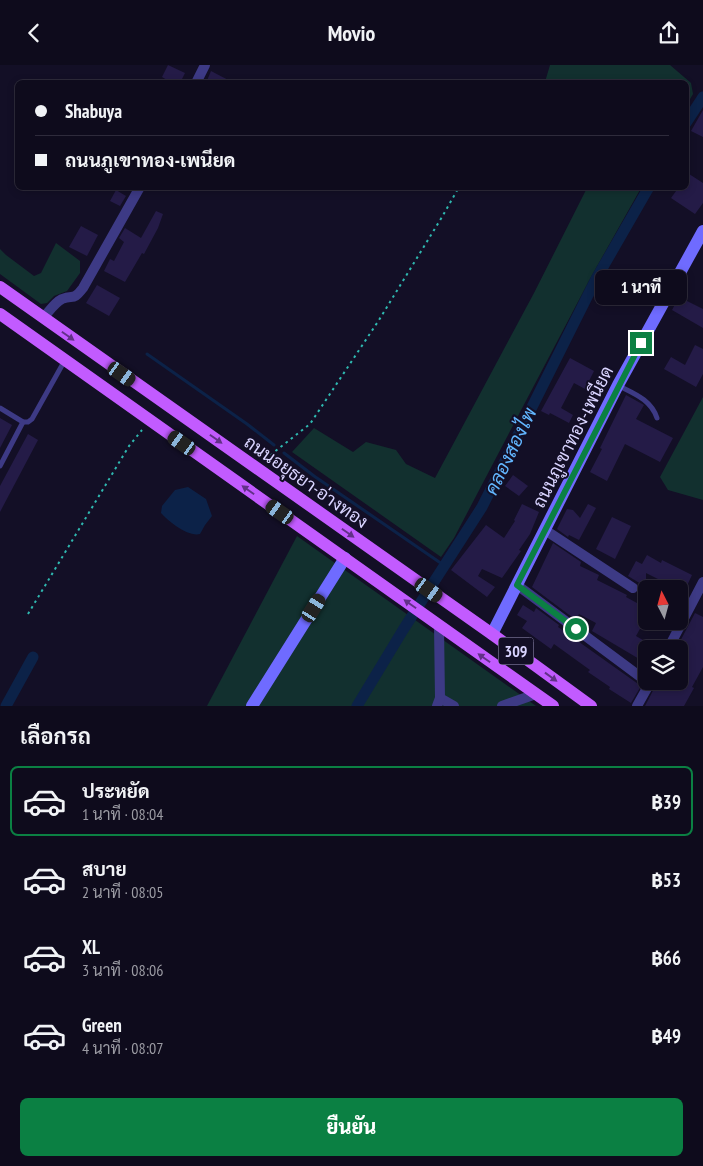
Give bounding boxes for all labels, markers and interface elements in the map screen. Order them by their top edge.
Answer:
icon: back [20,19,48,47]
text: Movio [328,19,375,47]
icon: share [655,19,683,47]
text: Shabuya [65,99,122,123]
text: ถนนภูเขาทอง-เพนียด [65,148,235,172]
callout: 1 นาที [595,271,687,305]
text: 1 นาที [621,277,661,297]
one-way arrow [62,331,75,341]
route end [630,332,652,354]
car [105,359,138,389]
street label: ถนนภูเขาทอง-เพนียด [526,361,620,513]
water label: คลองสองไพ [479,403,542,499]
car [165,428,198,458]
street label: ถนนอยุธยา-อ่างทอง [239,430,373,534]
one-way arrow [209,434,222,444]
one-way arrow [241,485,255,495]
car [263,497,296,527]
one-way arrow [341,528,355,538]
car [412,575,445,605]
north arrow [638,580,688,630]
map controls [638,580,688,690]
car [299,591,328,625]
one-way arrow [403,599,417,609]
route start [565,618,587,640]
road number: 309 [498,637,534,665]
button: layers [638,640,688,690]
one-way arrow [477,653,491,663]
one-way arrow [544,672,558,682]
text: เลือกรถ [20,722,91,750]
icon: car [22,779,67,824]
text: ประหยัด [82,779,150,803]
text: ฿39 [651,790,681,814]
text: 1 นาที · 08:04 [82,804,163,824]
icon: car [22,857,67,902]
text: สบาย [82,857,127,881]
text: ฿53 [651,868,681,892]
text: 2 นาที · 08:05 [82,882,163,902]
icon: car [22,935,67,980]
text: XL [82,935,100,959]
text: ฿66 [651,946,681,970]
text: 3 นาที · 08:06 [82,960,163,980]
icon: car [22,1013,67,1058]
text: Green [82,1013,122,1037]
text: ฿49 [651,1024,681,1048]
text: 4 นาที · 08:07 [82,1038,163,1058]
button: ยืนยัน [20,1098,683,1156]

